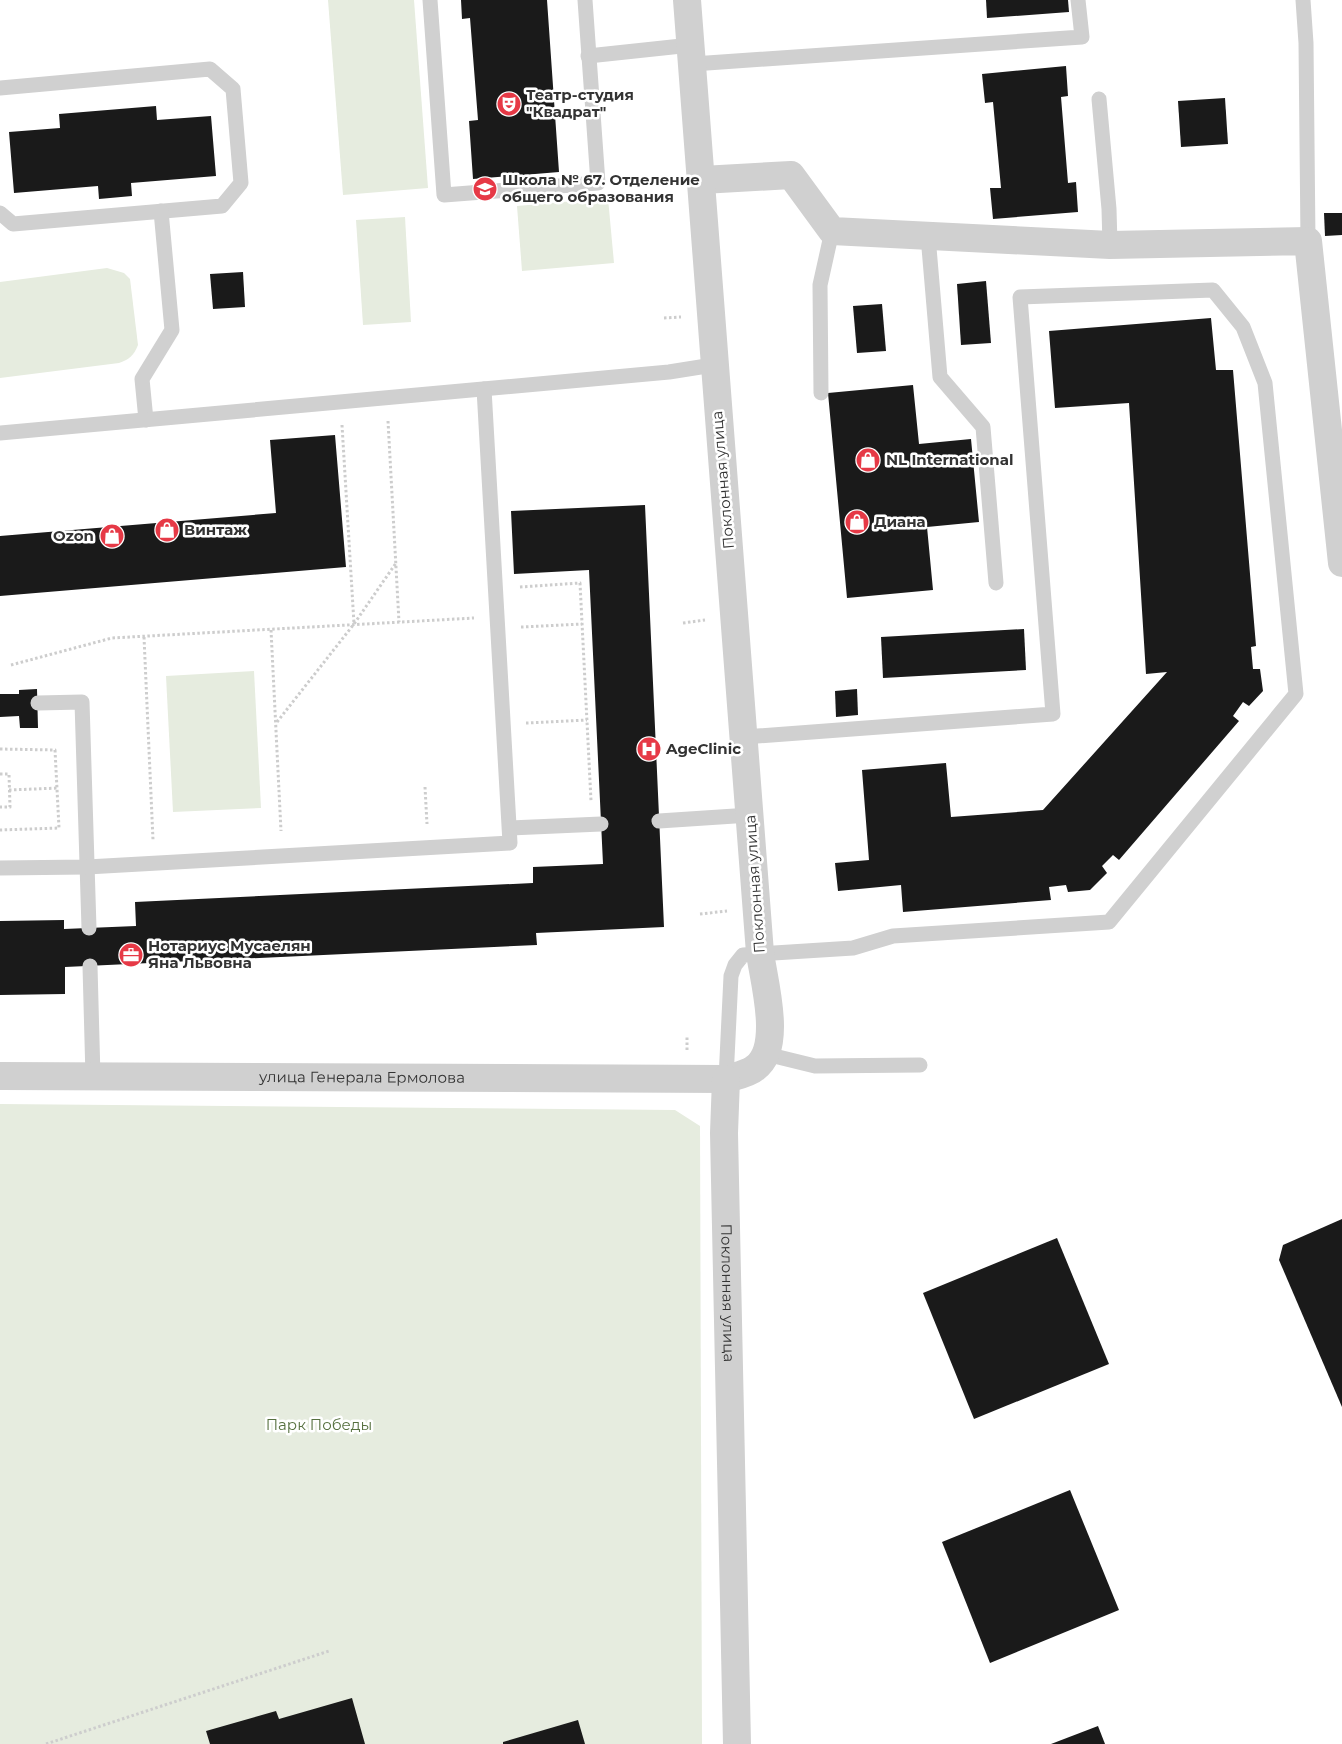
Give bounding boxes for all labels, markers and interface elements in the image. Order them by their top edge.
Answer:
place label: Театр-студия "Квадрат" [526,85,634,121]
theatre icon: Театр-студия "Квадрат" [496,91,522,117]
place label: Школа № 67. Отделение общего образования [502,170,700,206]
school or university icon: Школа № 67. Отделение общего образования [472,176,498,202]
street label: Поклонная улица [707,410,738,550]
shop icon: NL International [855,447,881,473]
place label: NL International [886,450,1013,469]
shop icon: Диана [844,509,870,535]
place label: Диана [874,512,926,531]
shop icon: Винтаж [154,517,180,543]
place label: Винтаж [184,520,247,539]
shop icon: Ozon [99,523,125,549]
place label: Ozon [53,526,94,545]
hospital icon: AgeClinic [636,736,662,762]
place label: AgeClinic [665,739,741,758]
street label: Поклонная улица [740,814,769,954]
place label: Нотариус Мусаелян Яна Львовна [148,936,311,972]
office icon: Нотариус Мусаелян Яна Львовна [118,942,144,968]
street label: улица Генерала Ермолова [258,1067,465,1087]
street label: Поклонная улица [717,1223,739,1362]
park label: Парк Победы [266,1415,372,1434]

